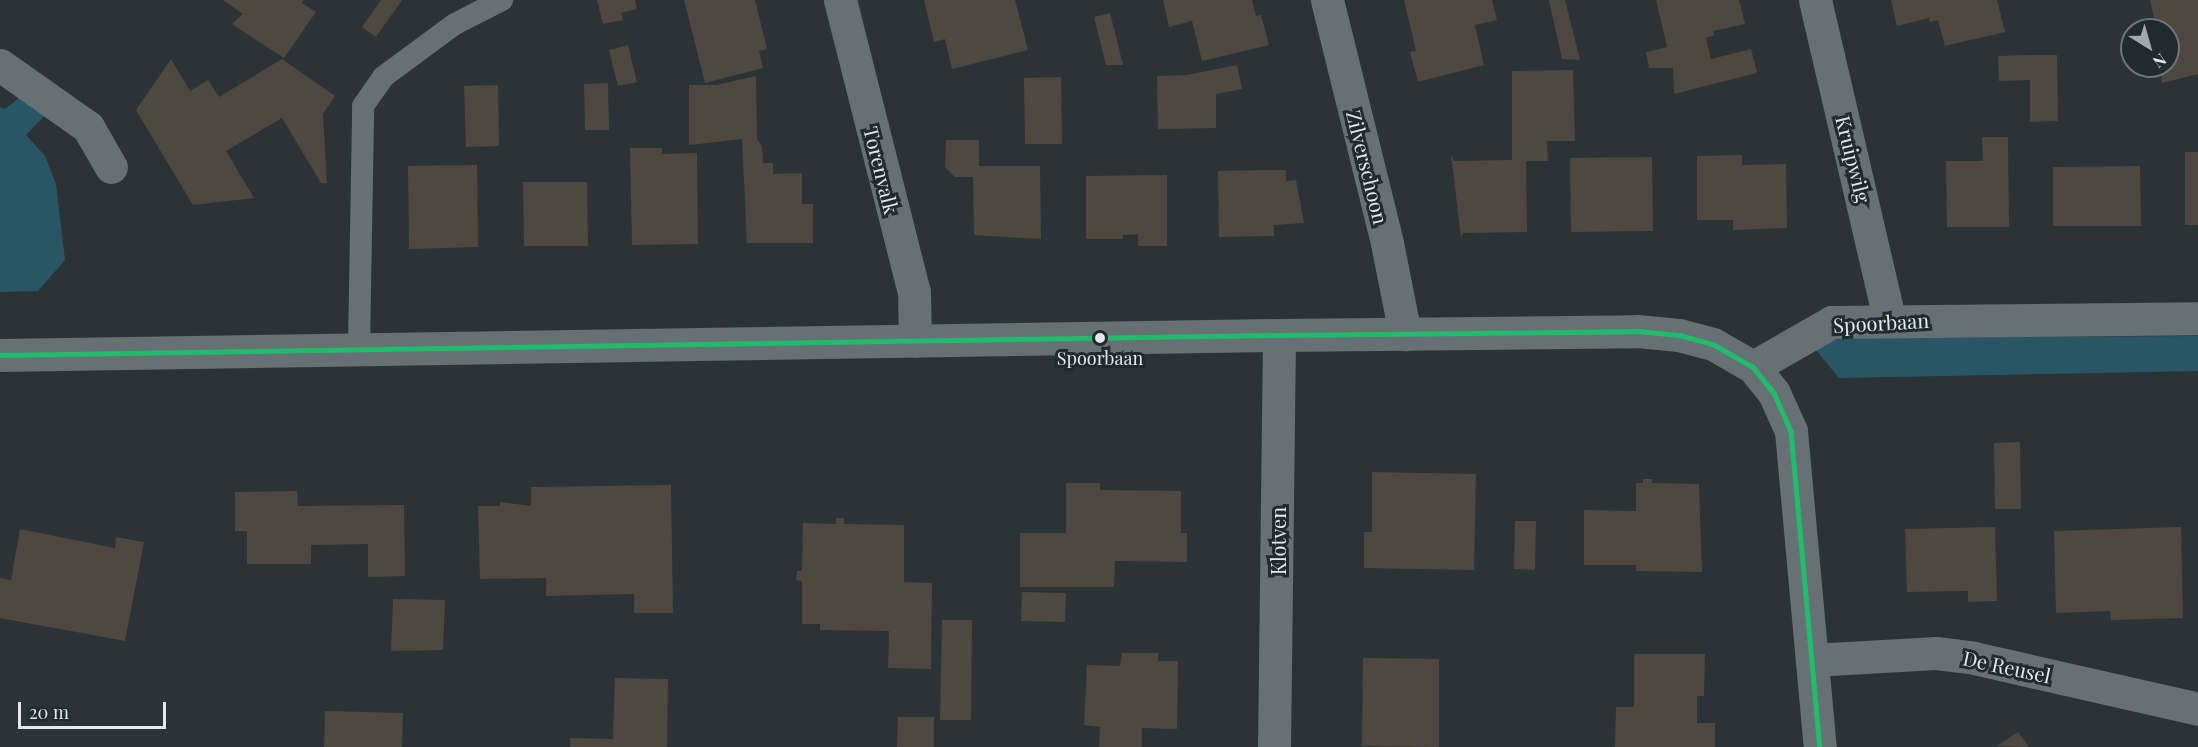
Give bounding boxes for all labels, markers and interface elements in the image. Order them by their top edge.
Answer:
north arrow [2120,18,2180,78]
text: N [2149,49,2171,73]
street label: Zilverschoon [1342,108,1394,226]
street label: Kruipwilg [1832,113,1876,205]
street label: Torenvalk [860,124,904,216]
street label: Spoorbaan [1832,308,1930,336]
marker: Spoorbaan [1094,332,1106,344]
place label: Spoorbaan [1057,347,1143,369]
street label: Klotven [1265,507,1289,575]
street label: De Reusel [1961,645,2053,687]
scale bar [21,690,170,728]
text: 20 m [29,700,69,724]

